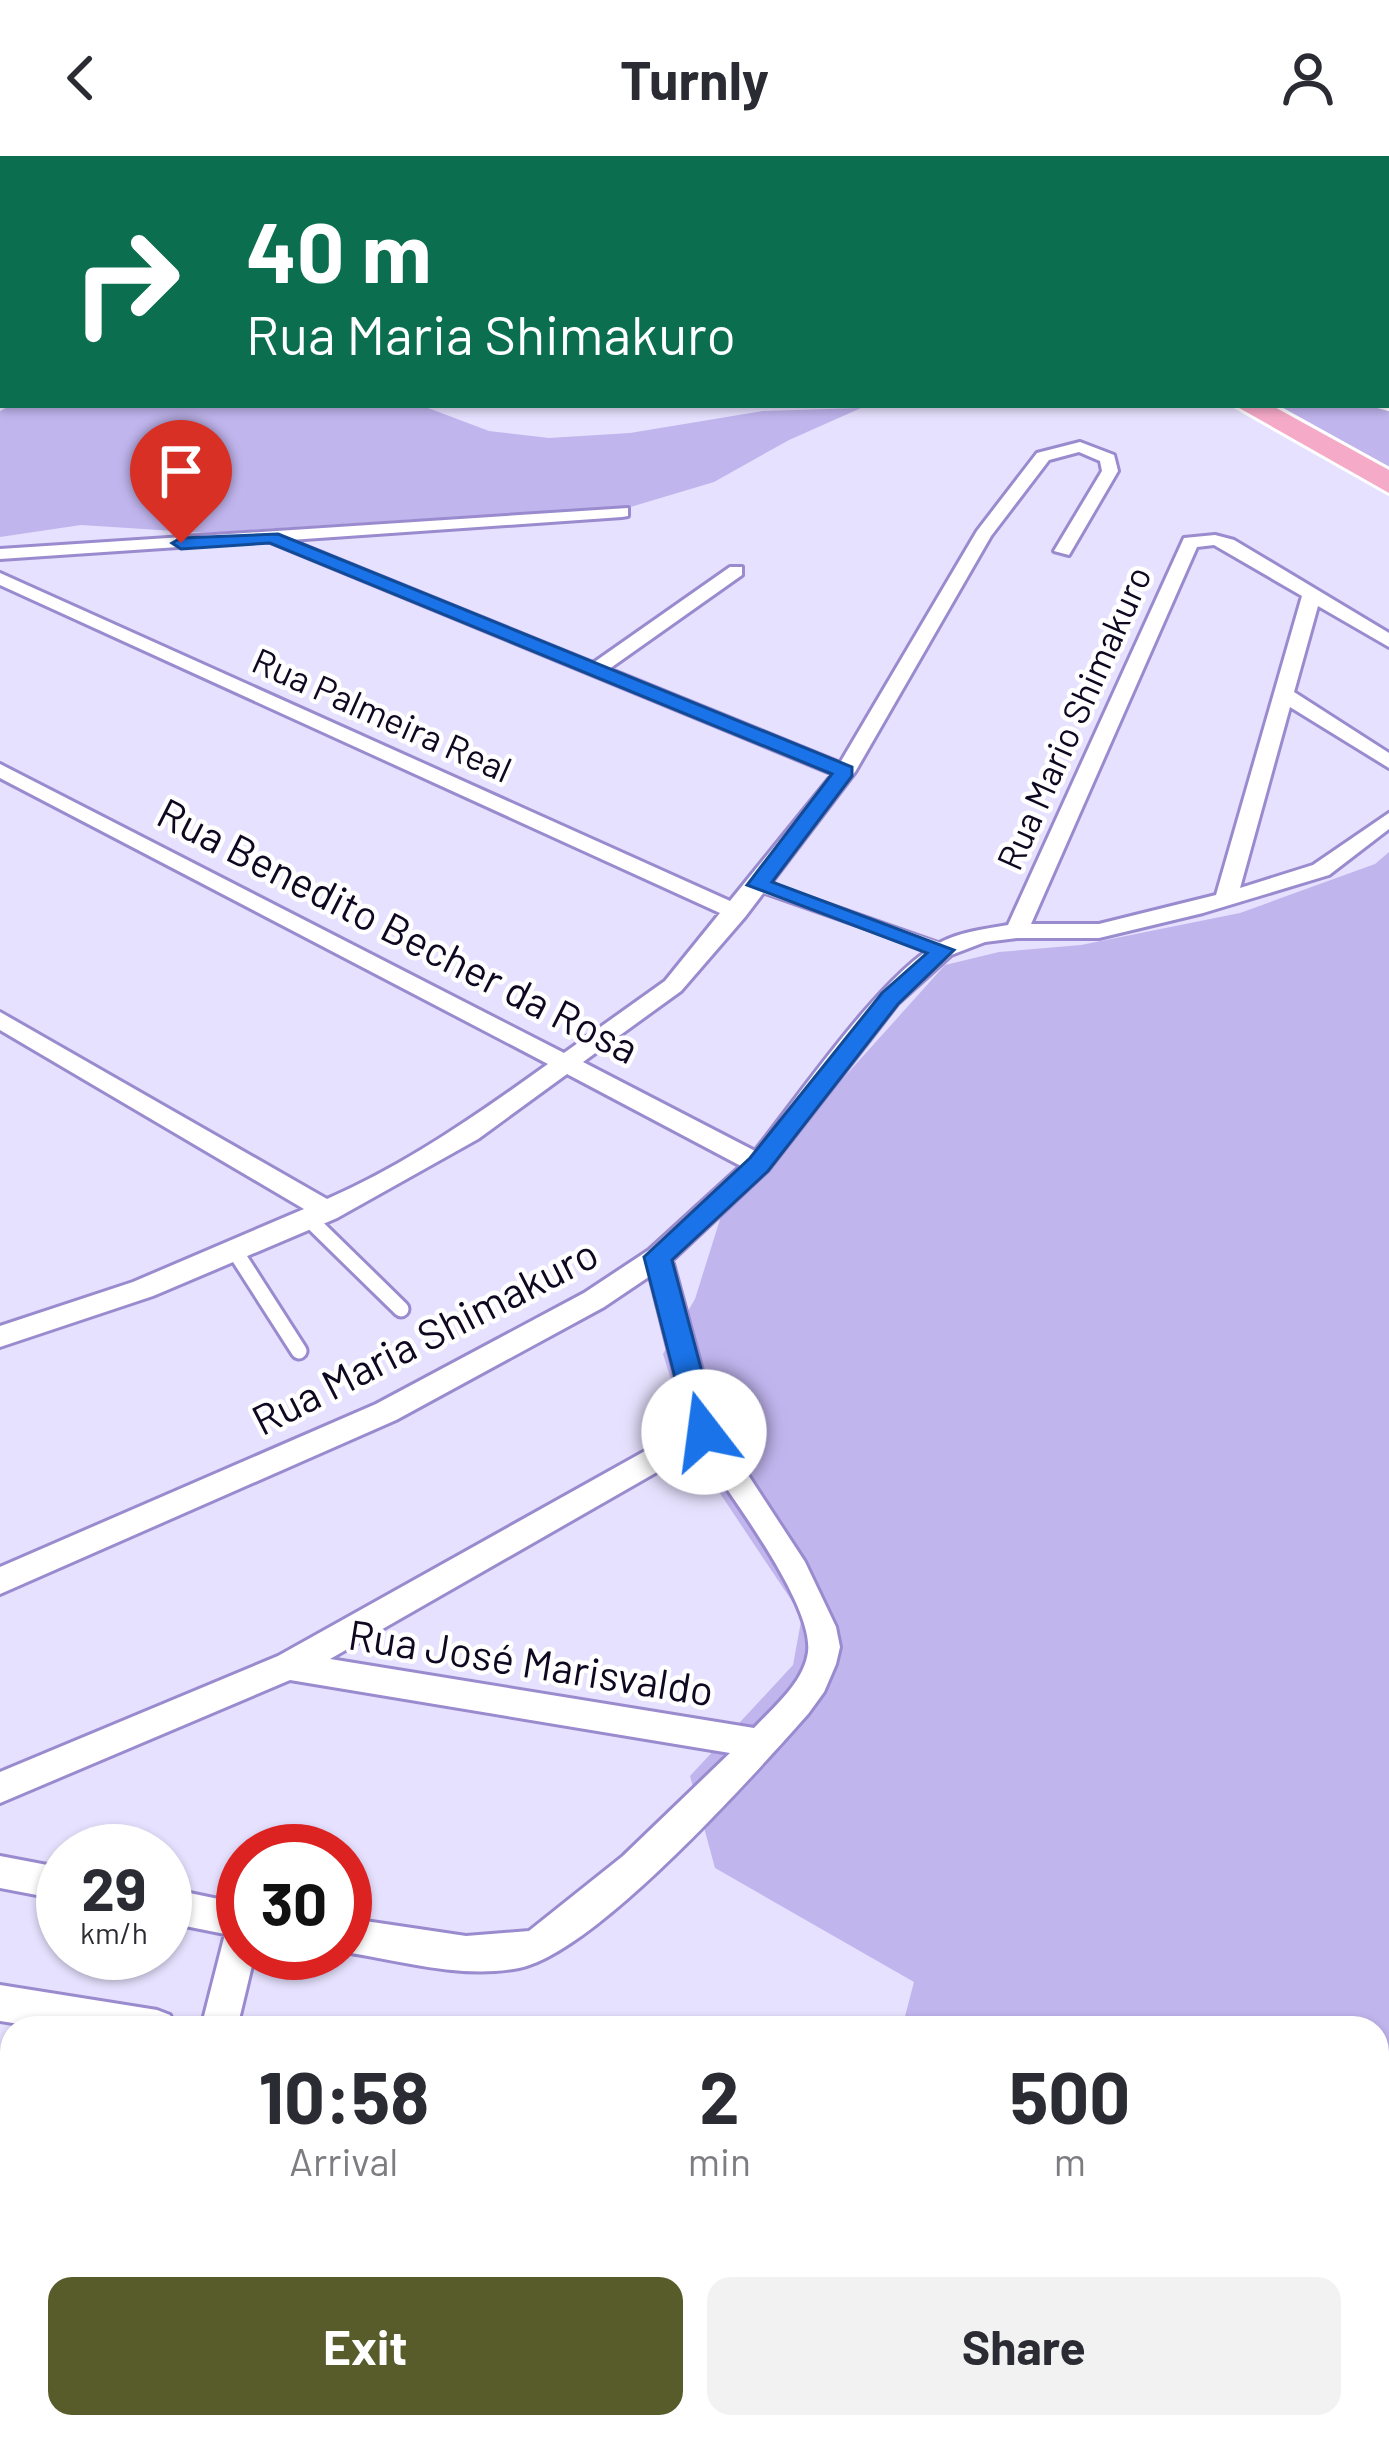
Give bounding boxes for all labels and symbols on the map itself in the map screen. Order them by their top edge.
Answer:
pin [130,420,232,543]
street label: Rua Mario Shimakuro [986,559,1159,876]
street label: Rua Palmeira Real [246,637,519,790]
street label: Rua Benedito Becher da Rosa [150,786,648,1072]
street label: Rua Maria Shimakuro [243,1226,605,1444]
position arrow [641,1369,767,1495]
street label: Rua José Marisvaldo [345,1607,717,1715]
speed limit sign: 30 [216,1824,372,1980]

